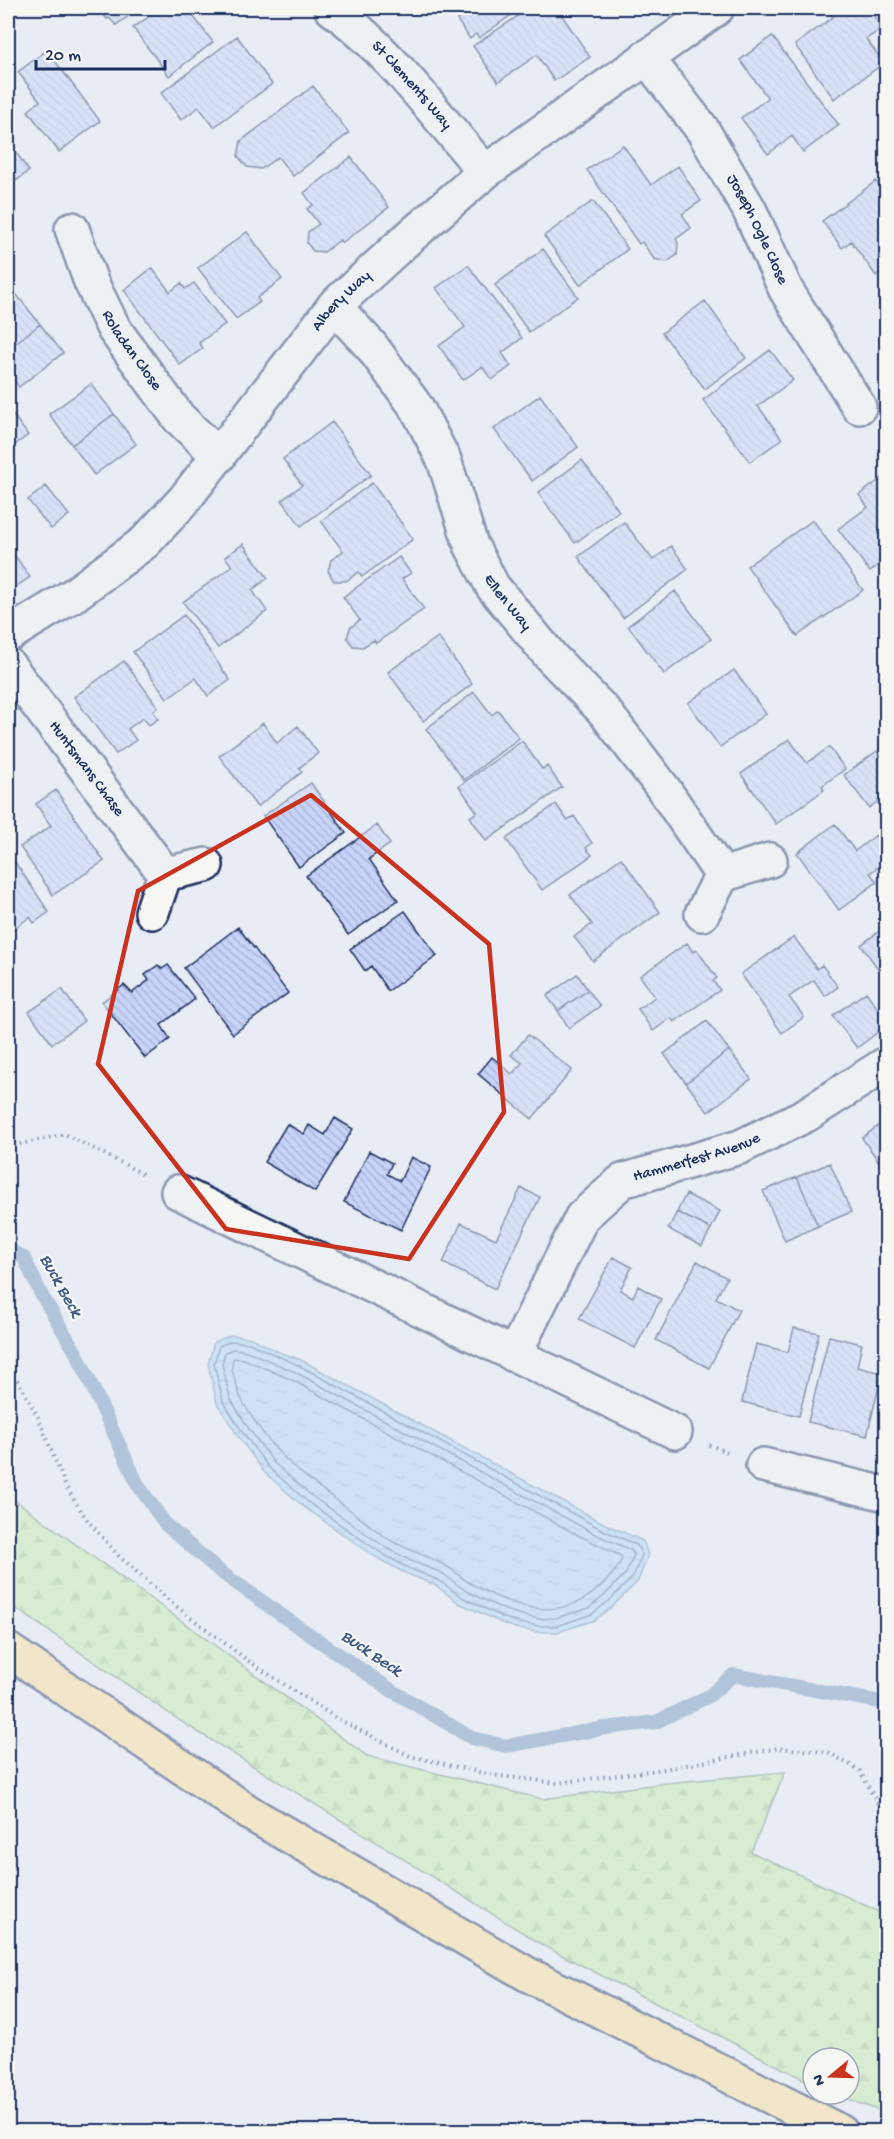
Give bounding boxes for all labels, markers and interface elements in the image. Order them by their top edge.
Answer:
scale bar [36,33,165,71]
street label: St Clements Way [367,37,456,134]
text: 20 m [45,46,81,67]
street label: Joseph Ogle Close [722,171,792,288]
street label: Albery Way [308,267,375,336]
street label: Roladan Close [97,307,166,395]
street label: Ellen Way [479,572,535,635]
street label: Huntsmans Chase [44,717,129,821]
street label: Hammerfest Avenue [631,1129,764,1187]
water label: Buck Beck [34,1251,87,1323]
water label: Buck Beck [337,1626,407,1683]
north arrow [801,2046,861,2106]
text: N [809,2071,831,2088]

